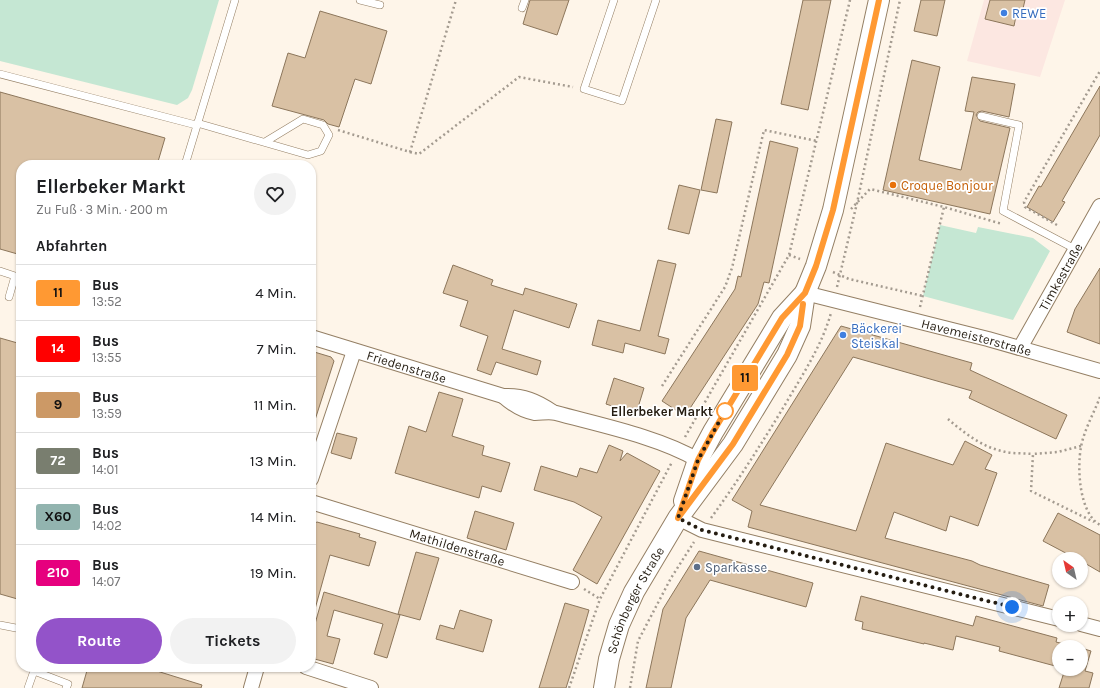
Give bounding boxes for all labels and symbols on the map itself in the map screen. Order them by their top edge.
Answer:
place label: REWE [1012,6,1046,21]
marker: REWE [999,8,1009,18]
place label: Croque Bonjour [901,178,993,194]
marker: Croque Bonjour [888,180,898,190]
street label: Timkestraße [1036,240,1086,313]
street label: Havemeisterstraße [920,316,1033,359]
place label: Bäckerei Steiskal [851,321,902,351]
marker: Bäckerei Steiskal [838,330,848,340]
street label: Friedenstraße [365,348,448,386]
line badge: 11 [727,365,763,391]
marker: Ellerbeker Markt [716,402,734,420]
place label: Ellerbeker Markt [611,404,713,419]
street label: Mathildenstraße [408,526,507,569]
street label: Schönberger Straße [604,544,667,656]
north arrow [1052,552,1088,588]
place label: Sparkasse [705,560,767,575]
marker: Sparkasse [692,562,702,572]
your location [1002,597,1022,617]

